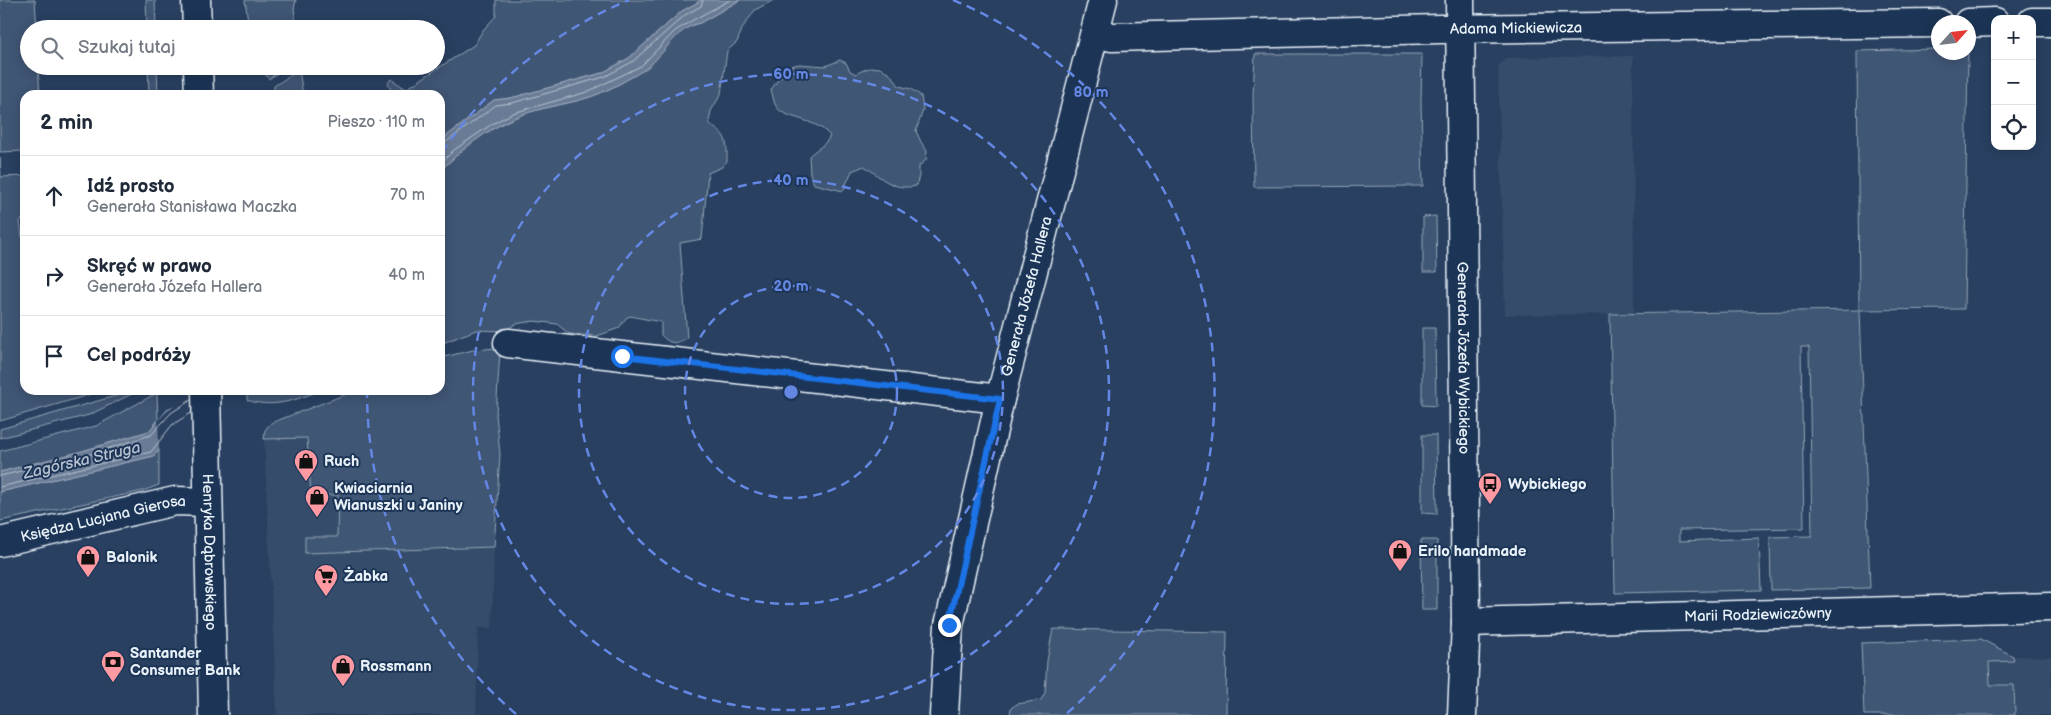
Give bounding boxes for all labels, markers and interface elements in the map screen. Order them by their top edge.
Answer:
north arrow [1931,15,1976,60]
map controls [1991,15,2036,150]
button: + [1991,15,2036,60]
street label: Adama Mickiewicza [1450,18,1582,38]
search box [20,20,445,75]
icon: search [38,34,66,62]
text: Szukaj tutaj [78,36,175,59]
button: − [1991,60,2036,105]
text: 60 m [773,65,809,84]
text: 80 m [1073,83,1109,102]
button: locate [1991,105,2036,150]
text: 2 min [40,110,93,135]
text: Pieszo · 110 m [327,113,425,132]
text: 40 m [773,171,809,190]
text: Idź prosto [87,175,175,198]
icon: ahead [40,182,68,210]
text: 70 m [390,186,425,205]
text: Generała Stanisława Maczka [87,198,297,217]
street label: Generała Józefa Hallera [997,214,1056,378]
text: Skręć w prawo [87,255,212,278]
icon: right [40,262,68,290]
street label: Generała Józefa Wybickiego [1453,262,1474,454]
text: 40 m [388,266,425,285]
text: 20 m [774,277,809,296]
text: Generała Józefa Hallera [87,278,262,297]
icon: arrive [40,342,68,370]
text: Cel podróży [87,344,191,367]
route start [611,345,634,368]
centre of rings [782,383,800,401]
water label: Zagórska Struga [21,438,142,484]
shop icon: Ruch [293,448,319,482]
place label: Ruch [324,452,359,471]
bus stop icon: Wybickiego [1477,471,1503,505]
street label: Henryka Dąbrowskiego [198,473,221,631]
place label: Wybickiego [1508,475,1587,494]
place label: Kwiaciarnia Wianuszki u Janiny [334,479,463,515]
shop icon: Kwiaciarnia Wianuszki u Janiny [304,484,330,518]
street label: Księdza Lucjana Gierosa [19,491,186,546]
shop icon: Erilo handmade [1387,538,1413,572]
place label: Erilo handmade [1418,542,1527,561]
shop icon: Balonik [75,544,101,578]
place label: Balonik [106,548,158,567]
supermarket icon: Żabka [313,563,339,597]
place label: Żabka [344,566,388,586]
street label: Marii Rodziewiczówny [1684,603,1832,626]
route end [938,614,961,637]
place label: Santander Consumer Bank [130,644,240,680]
bank icon: Santander Consumer Bank [100,649,126,683]
shop icon: Rossmann [330,653,356,687]
place label: Rossmann [360,657,432,676]

